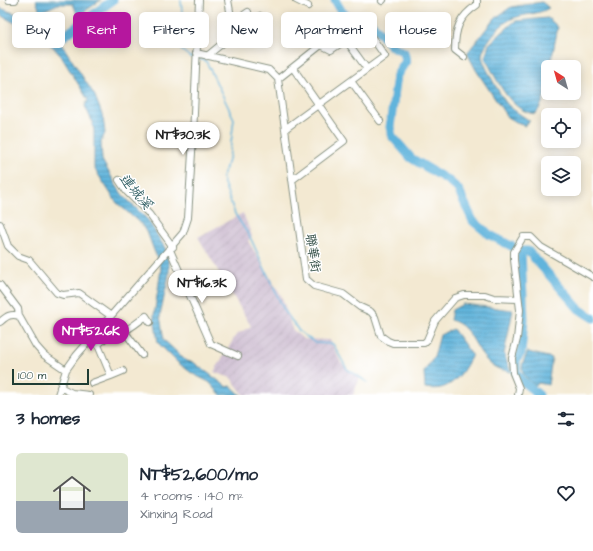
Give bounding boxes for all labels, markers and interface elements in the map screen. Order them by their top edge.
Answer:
chip: Buy [12,12,65,48]
chip: Rent [73,12,131,48]
chip: Filters [139,12,209,48]
chip: New [217,12,273,48]
chip: Apartment [281,12,377,48]
chip: House [385,12,451,48]
north arrow [541,60,581,100]
map controls [541,60,581,196]
button: locate [541,108,581,148]
pin: NT$30.3K [142,122,224,156]
text: NT$30.3K [156,126,210,144]
button: layers [541,156,581,196]
water label: 連城溪 [114,169,157,215]
street label: 聯華街 [301,232,325,274]
pin: NT$16.3K [161,270,243,304]
text: NT$16.3K [177,274,227,292]
pin: NT$52.6K [50,318,132,352]
text: NT$52.6K [62,322,120,340]
scale bar [12,367,89,386]
text: 100 m [18,368,46,383]
text: 3 homes [16,407,80,431]
icon: filters [555,408,577,430]
text: NT$52,600/mo [140,463,258,487]
icon: home [48,469,96,517]
icon: heart [555,482,577,504]
text: 4 rooms · 140 m² [140,487,244,505]
text: Xinxing Road [140,505,213,523]

